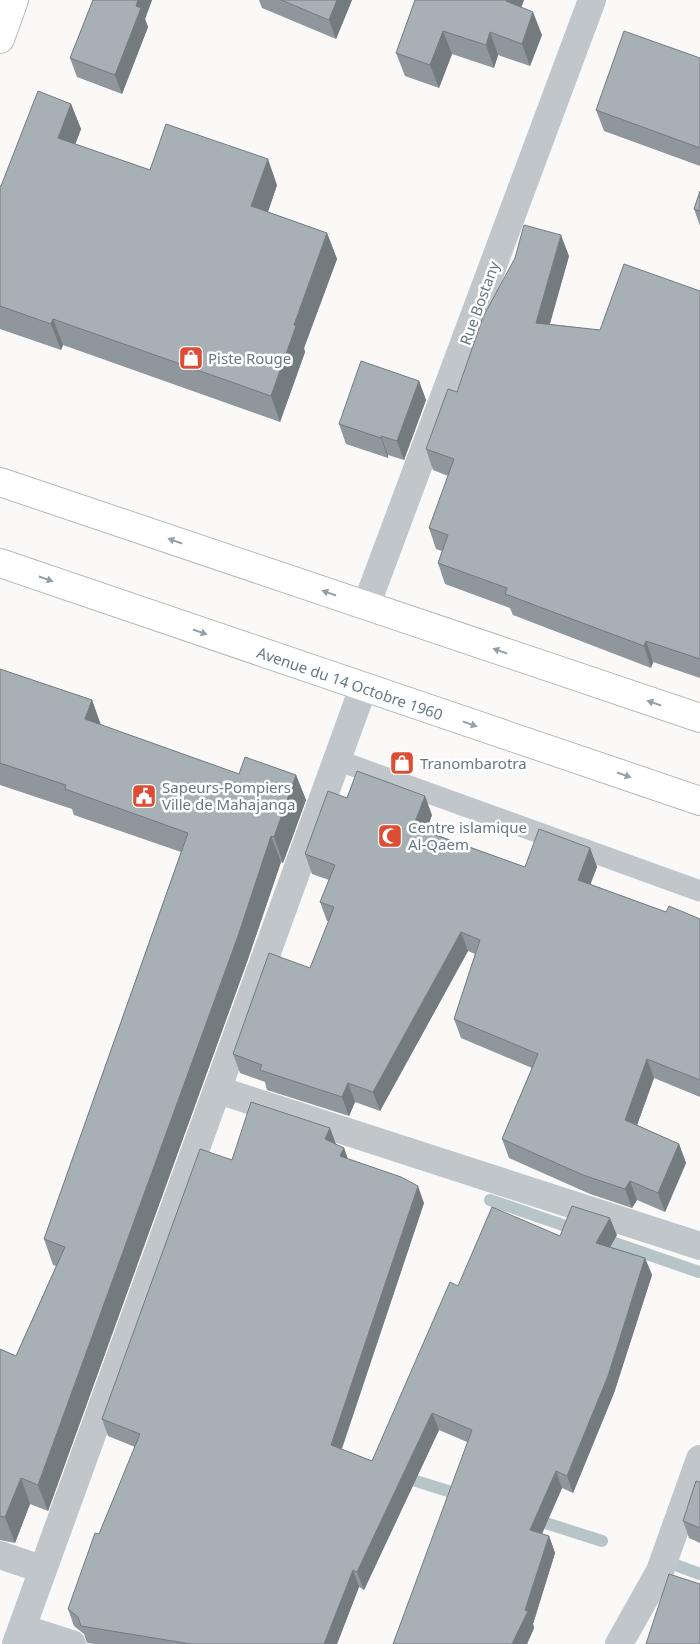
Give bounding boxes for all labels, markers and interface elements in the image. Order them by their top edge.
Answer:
street label: Rue Bostany [455,258,504,348]
shop icon: Piste Rouge [178,345,204,371]
place label: Piste Rouge [208,348,291,368]
one-way arrow [168,537,183,544]
one-way arrow [39,575,54,583]
one-way arrow [321,589,336,597]
one-way arrow [193,628,208,636]
street label: Avenue du 14 Octobre 1960 [254,642,446,724]
one-way arrow [492,647,507,654]
one-way arrow [646,698,661,706]
one-way arrow [462,721,477,728]
shop icon: Tranombarotra [389,750,415,776]
place label: Tranombarotra [420,753,527,773]
one-way arrow [616,772,631,780]
place label: Sapeurs-Pompiers Ville de Mahajanga [162,777,295,814]
public building icon: Sapeurs-Pompiers Ville de Mahajanga [131,783,157,809]
place label: Centre islamique Al-Qaem [408,817,527,854]
mosque icon: Centre islamique Al-Qaem [377,823,403,849]

